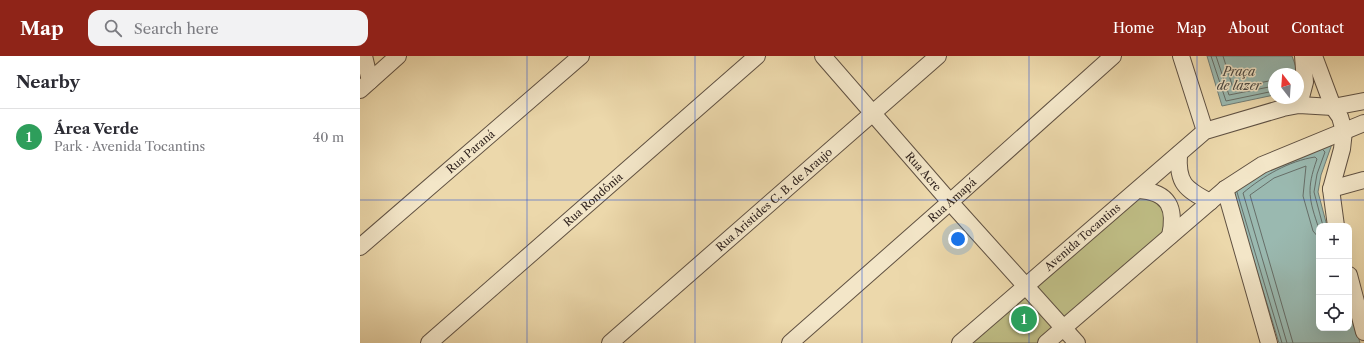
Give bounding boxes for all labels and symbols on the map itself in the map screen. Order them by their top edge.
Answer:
water label: Praça de lazer [1217,64,1263,93]
north arrow [1268,68,1304,104]
street label: Rua Paraná [443,127,498,176]
street label: Rua Aristides C. B. de Araujo [713,145,835,254]
street label: Rua Acre [903,149,944,194]
street label: Rua Rondônia [560,170,626,229]
street label: Rua Amapá [925,175,979,225]
street label: Avenida Tocantins [1041,200,1124,274]
your location [948,229,968,249]
pin: 1 [1011,304,1037,334]

